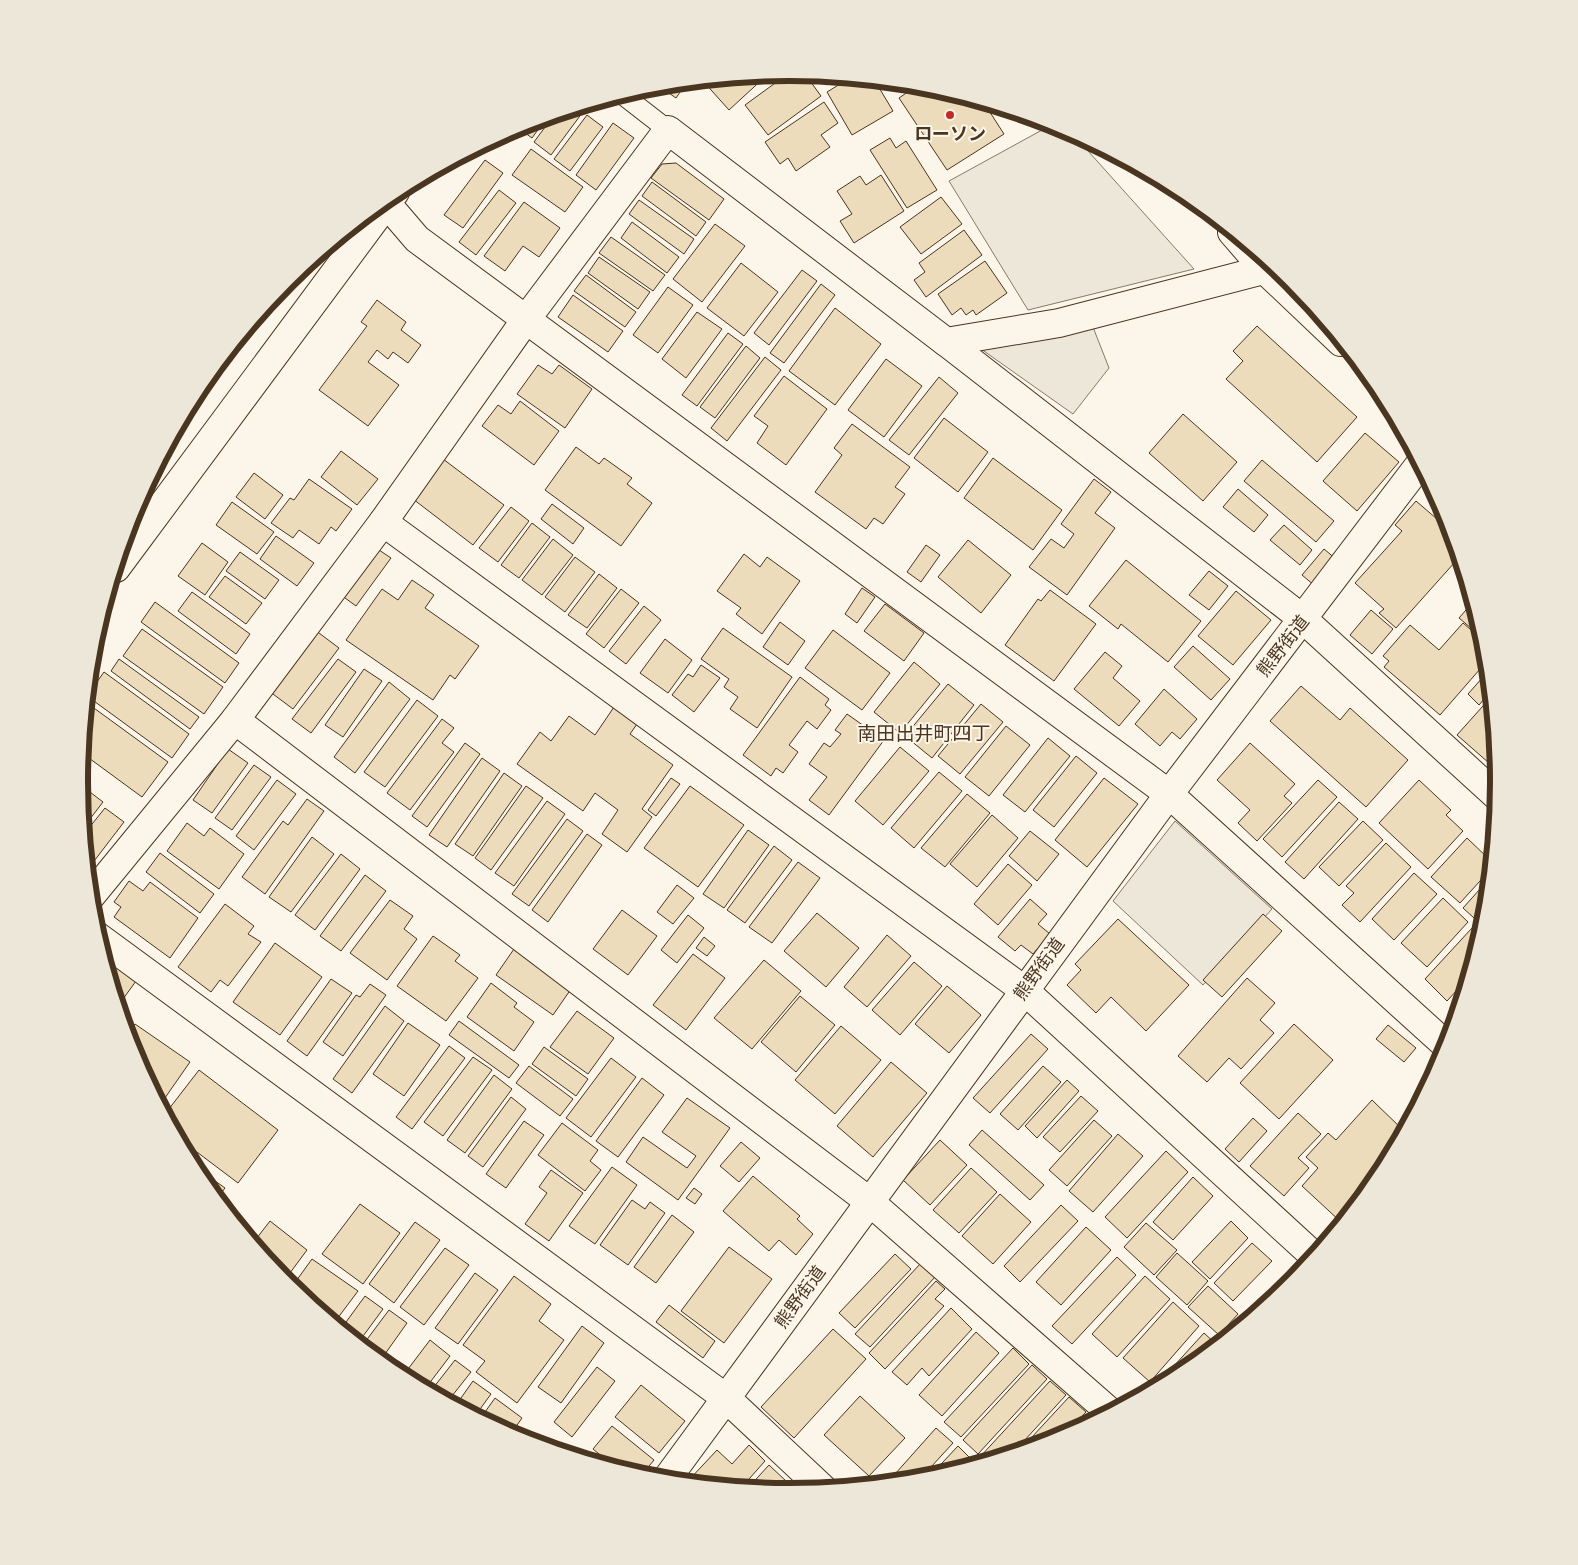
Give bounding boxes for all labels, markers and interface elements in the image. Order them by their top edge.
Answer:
marker: ローソン [944,109,956,121]
place label: ローソン [914,122,986,146]
street label: 熊野街道 [1251,610,1315,682]
district label: 南田出井町四丁 [857,721,991,747]
street label: 熊野街道 [1008,933,1070,1005]
street label: 熊野街道 [769,1261,831,1333]

